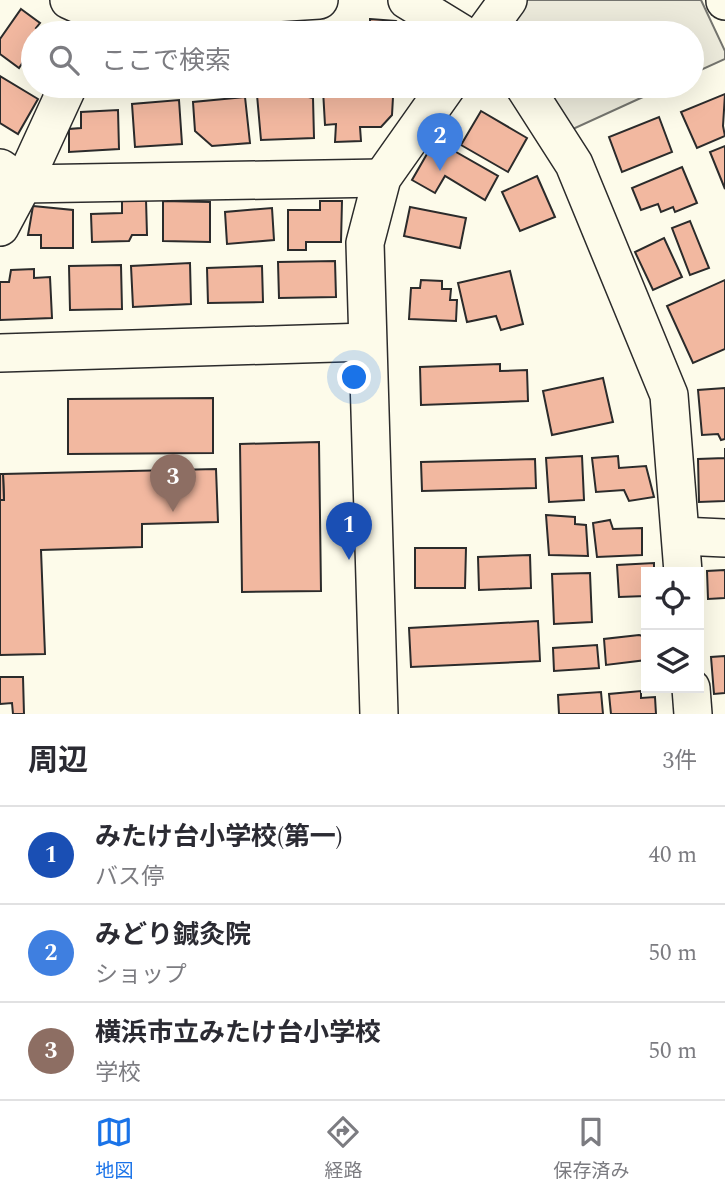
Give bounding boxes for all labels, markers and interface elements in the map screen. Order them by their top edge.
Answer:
search box [21,21,704,98]
icon: search [45,41,83,79]
text: ここで検索 [101,41,231,81]
pin: 2 [417,113,463,171]
your location [337,360,371,394]
pin: 3 [150,454,196,512]
pin: 1 [326,502,372,560]
map controls [641,567,704,693]
button: locate [641,567,704,630]
button: layers [641,630,704,693]
text: 周辺 [28,738,88,784]
text: 3件 [663,744,697,779]
text: みたけ台小学校(第一) [95,817,343,857]
text: 1 [45,838,57,873]
text: 40 m [648,838,697,873]
text: バス停 [95,860,164,895]
text: みどり鍼灸院 [95,915,251,955]
text: 2 [45,936,57,971]
text: 50 m [648,936,697,971]
text: ショップ [95,958,187,993]
text: 横浜市立みたけ台小学校 [95,1013,381,1053]
text: 3 [45,1034,57,1069]
text: 50 m [648,1034,697,1069]
text: 学校 [95,1056,141,1091]
tab: 地図 [95,1113,134,1186]
tab: 経路 [324,1113,363,1186]
tab: 保存済み [553,1113,630,1186]

